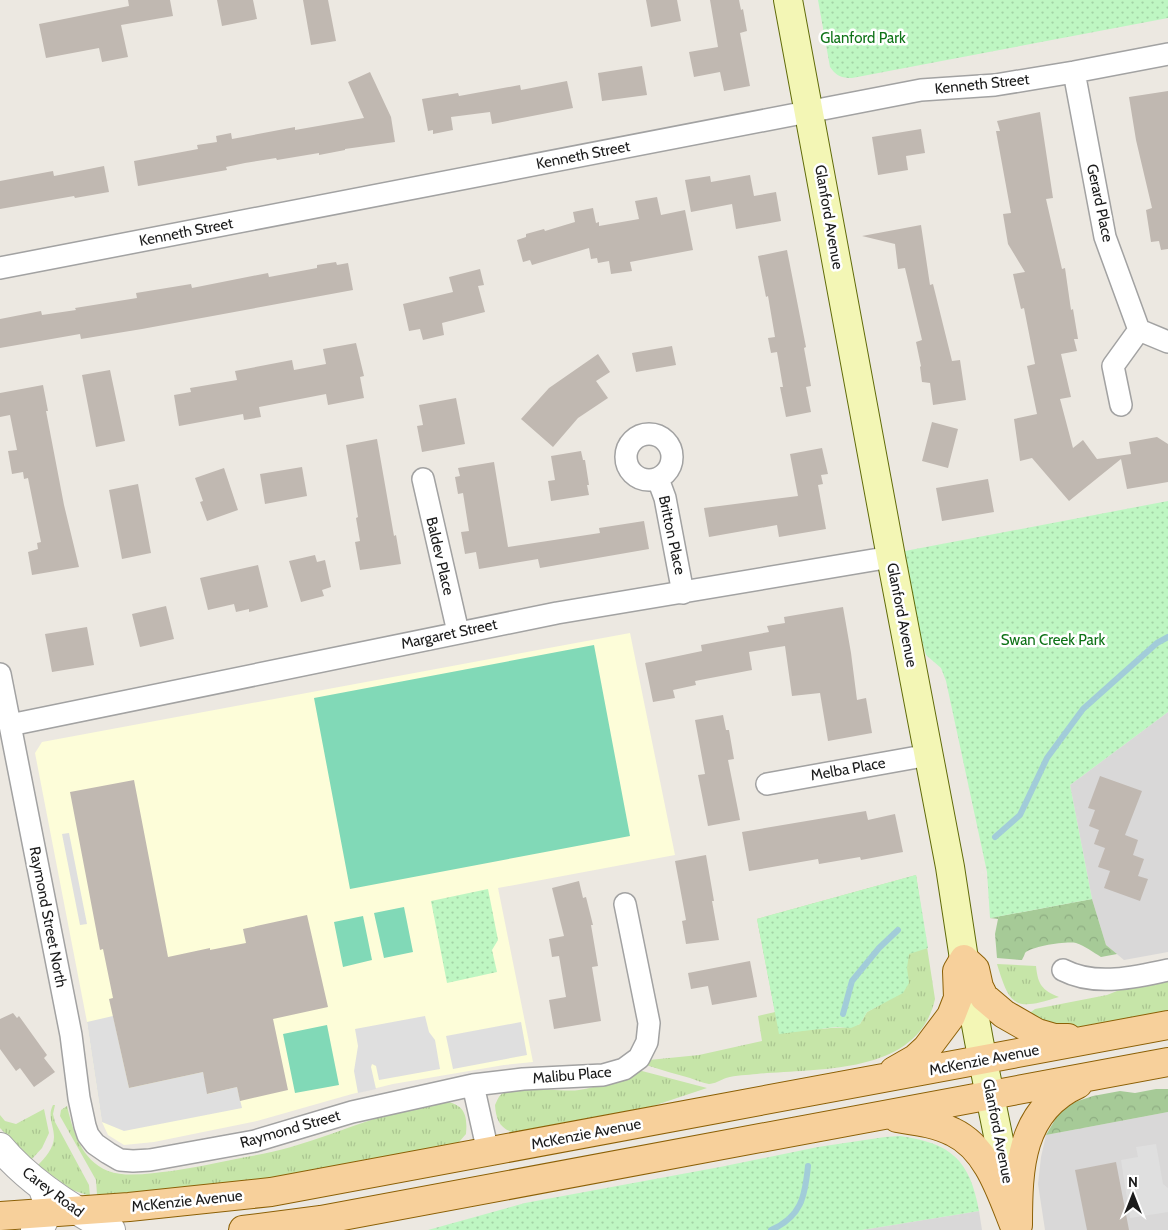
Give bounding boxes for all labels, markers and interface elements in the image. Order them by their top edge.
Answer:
park label: Glanford Park [820,29,906,47]
street label: Kenneth Street [934,70,1030,98]
street label: Kenneth Street [535,137,631,173]
street label: Gerard Place [1083,162,1117,244]
street label: Glanford Avenue [811,163,847,271]
street label: Kenneth Street [138,214,234,250]
street label: Britton Place [655,494,689,577]
street label: Baldev Place [422,515,458,597]
street label: Glanford Avenue [883,561,921,669]
street label: Margaret Street [399,615,499,653]
park label: Swan Creek Park [1001,631,1106,649]
street label: Melba Place [809,754,887,784]
street label: Raymond Street North [25,845,71,989]
street label: McKenzie Avenue [928,1040,1041,1079]
street label: Malibu Place [532,1063,613,1087]
street label: Glanford Avenue [979,1077,1017,1185]
street label: Raymond Street [238,1106,342,1152]
street label: McKenzie Avenue [530,1114,643,1153]
street label: Carey Road [19,1163,87,1221]
north arrow [1108,1170,1158,1220]
text: N [1128,1173,1138,1191]
street label: McKenzie Avenue [131,1186,244,1216]

